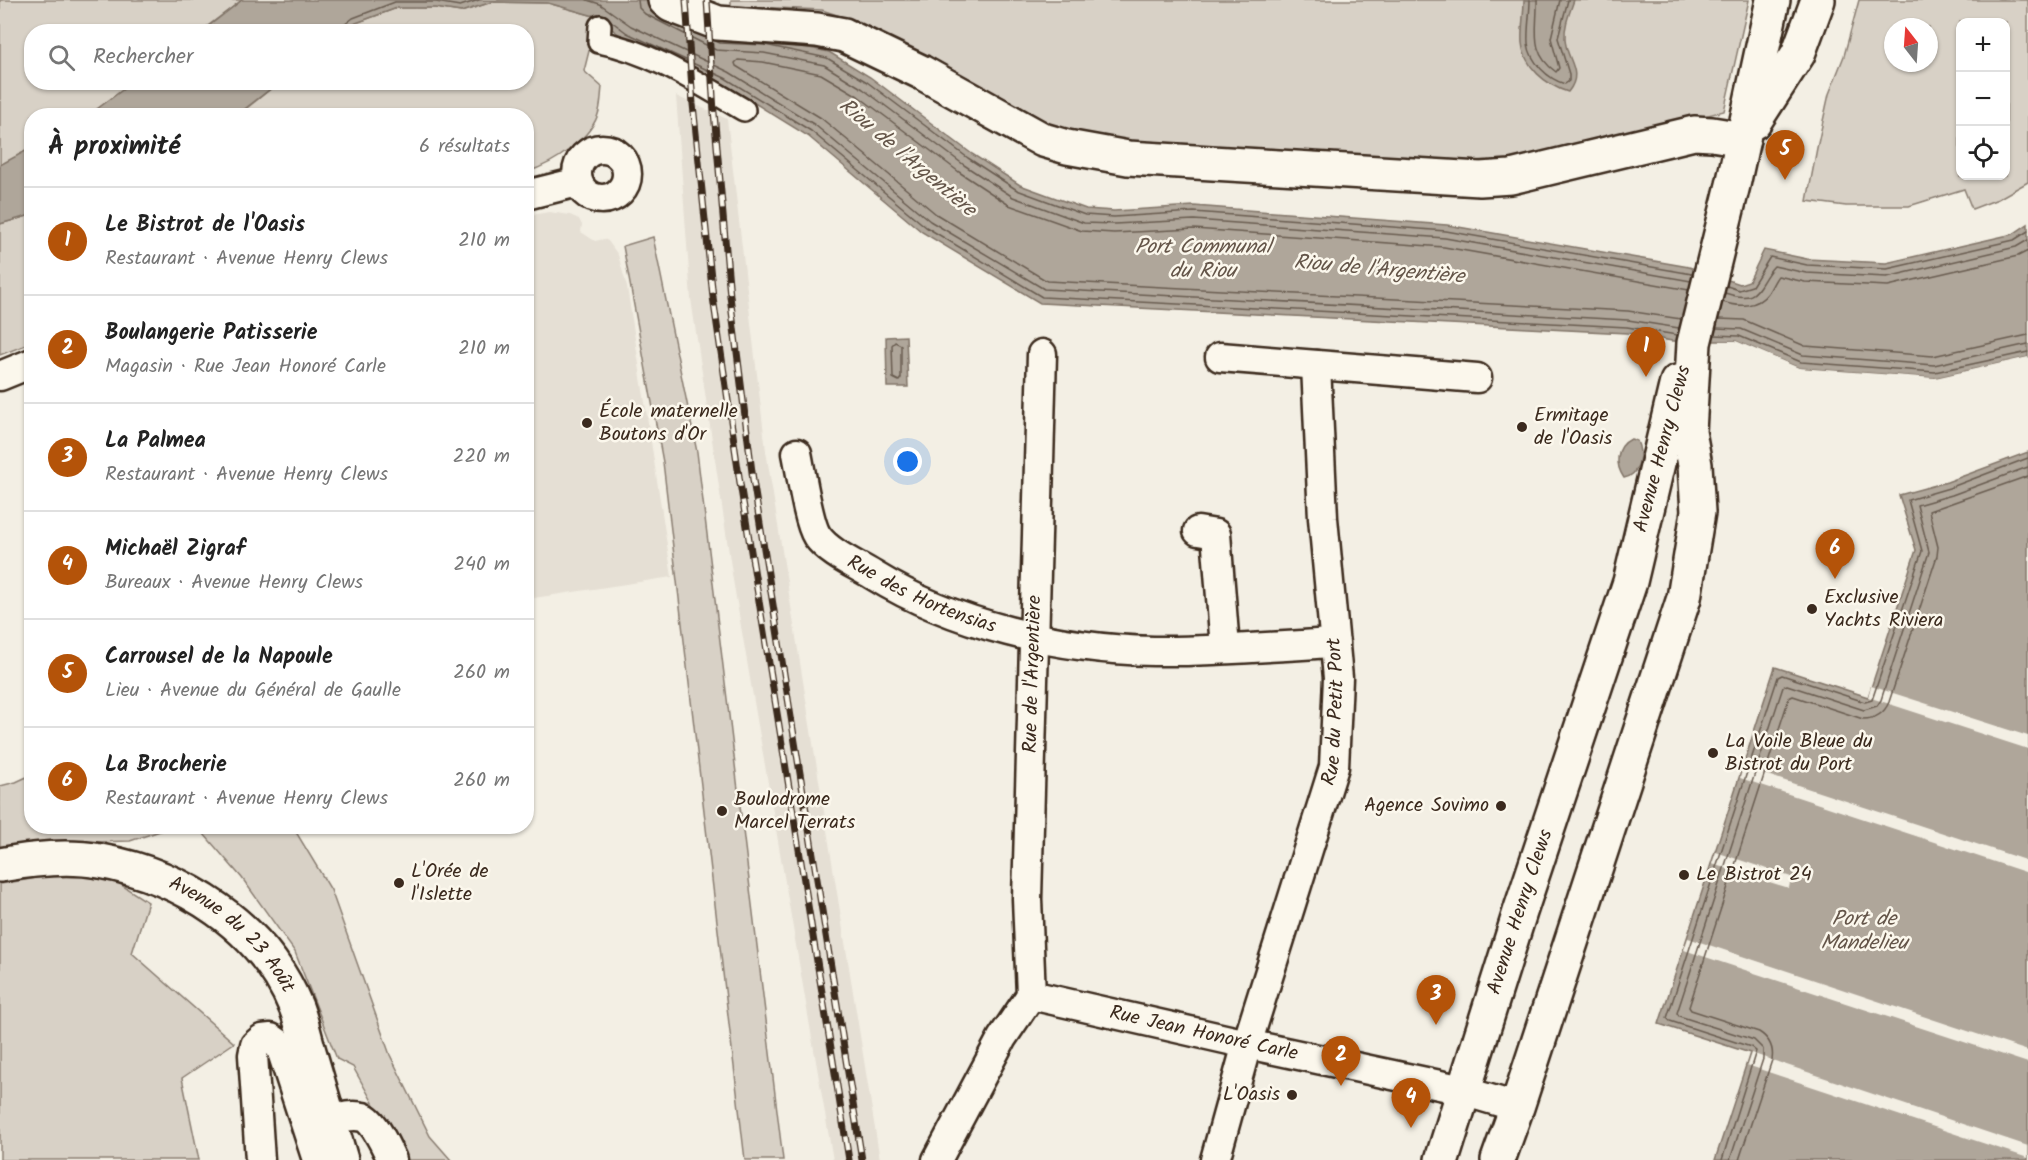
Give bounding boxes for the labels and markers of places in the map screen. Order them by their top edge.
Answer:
pin: 5 [1766,130,1804,180]
pin: 1 [1626,328,1666,377]
place label: École maternelle Boutons d'Or [599,396,738,451]
place label: Ermitage de l'Oasis [1534,400,1613,455]
marker: École maternelle Boutons d'Or [580,416,594,430]
marker: Ermitage de l'Oasis [1515,420,1529,434]
pin: 6 [1816,530,1854,579]
place label: Exclusive Yachts Riviera [1824,582,1943,637]
marker: Exclusive Yachts Riviera [1805,602,1819,616]
place label: La Voile Bleue du Bistrot du Port [1725,726,1873,781]
marker: La Voile Bleue du Bistrot du Port [1706,746,1720,760]
place label: Boulodrome Marcel Terrats [734,784,856,839]
place label: Agence Sovimo [1364,790,1489,822]
marker: Agence Sovimo [1494,799,1508,813]
marker: Boulodrome Marcel Terrats [715,804,729,818]
place label: L'Orée de l'Islette [411,856,488,911]
place label: Le Bistrot 24 [1696,859,1812,891]
marker: Le Bistrot 24 [1677,868,1691,882]
marker: L'Orée de l'Islette [392,876,406,890]
pin: 3 [1416,976,1456,1025]
pin: 2 [1322,1036,1360,1086]
pin: 4 [1392,1078,1430,1128]
place label: L'Oasis [1223,1079,1280,1111]
marker: L'Oasis [1285,1088,1299,1102]

